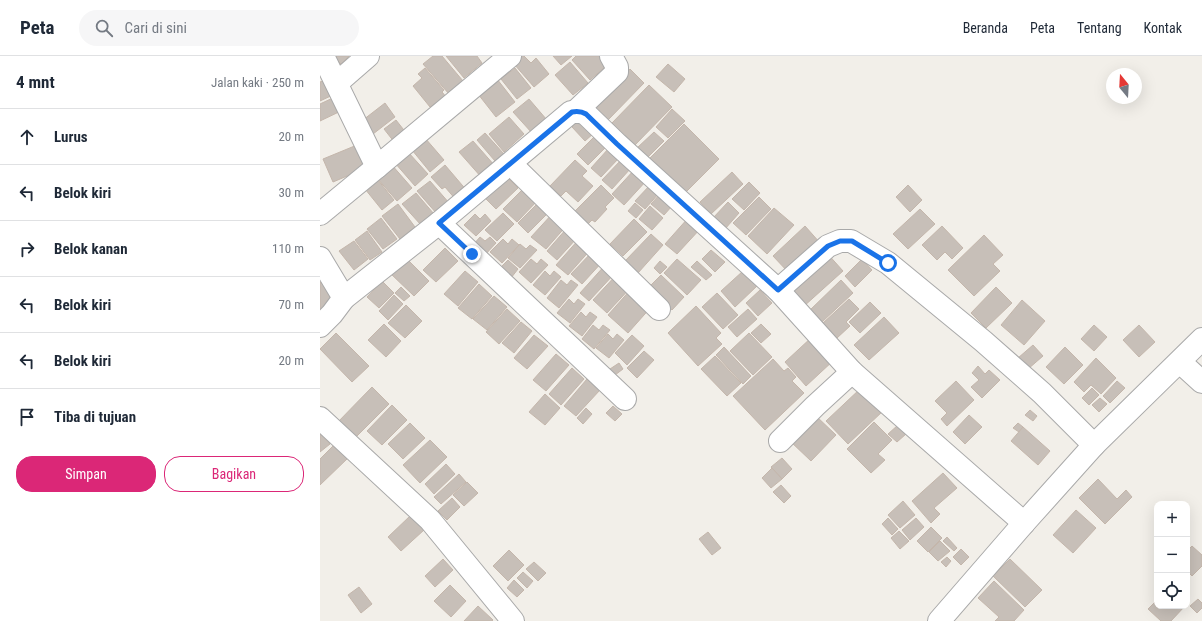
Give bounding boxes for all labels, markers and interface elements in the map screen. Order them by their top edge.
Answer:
search box [79,10,359,46]
text: Peta [20,16,55,39]
icon: search [93,17,115,39]
text: Cari di sini [125,19,187,37]
text: Beranda [963,20,1008,36]
text: Peta [1030,20,1055,36]
text: Tentang [1077,20,1122,36]
text: Kontak [1144,20,1182,36]
north arrow [1106,68,1142,104]
text: 4 mnt [16,72,55,92]
text: Jalan kaki · 250 m [211,75,304,90]
icon: ahead [16,126,38,148]
text: Lurus [54,128,88,146]
text: 20 m [278,129,304,144]
icon: left [16,182,38,204]
text: Belok kiri [54,184,111,202]
text: 30 m [278,185,304,200]
icon: right [16,238,38,260]
text: Belok kanan [54,240,128,258]
text: 110 m [272,241,304,256]
route end [463,245,481,263]
route start [879,254,897,272]
icon: left [16,294,38,316]
text: Belok kiri [54,296,111,314]
text: 70 m [278,297,304,312]
icon: left [16,350,38,372]
text: Belok kiri [54,352,111,370]
text: 20 m [278,353,304,368]
icon: arrive [16,406,38,428]
text: Tiba di tujuan [54,408,136,426]
button: Simpan [16,456,156,492]
button: Bagikan [164,456,304,492]
map controls [1154,501,1190,609]
button: + [1154,501,1190,537]
button: − [1154,537,1190,573]
button: locate [1154,573,1190,609]

